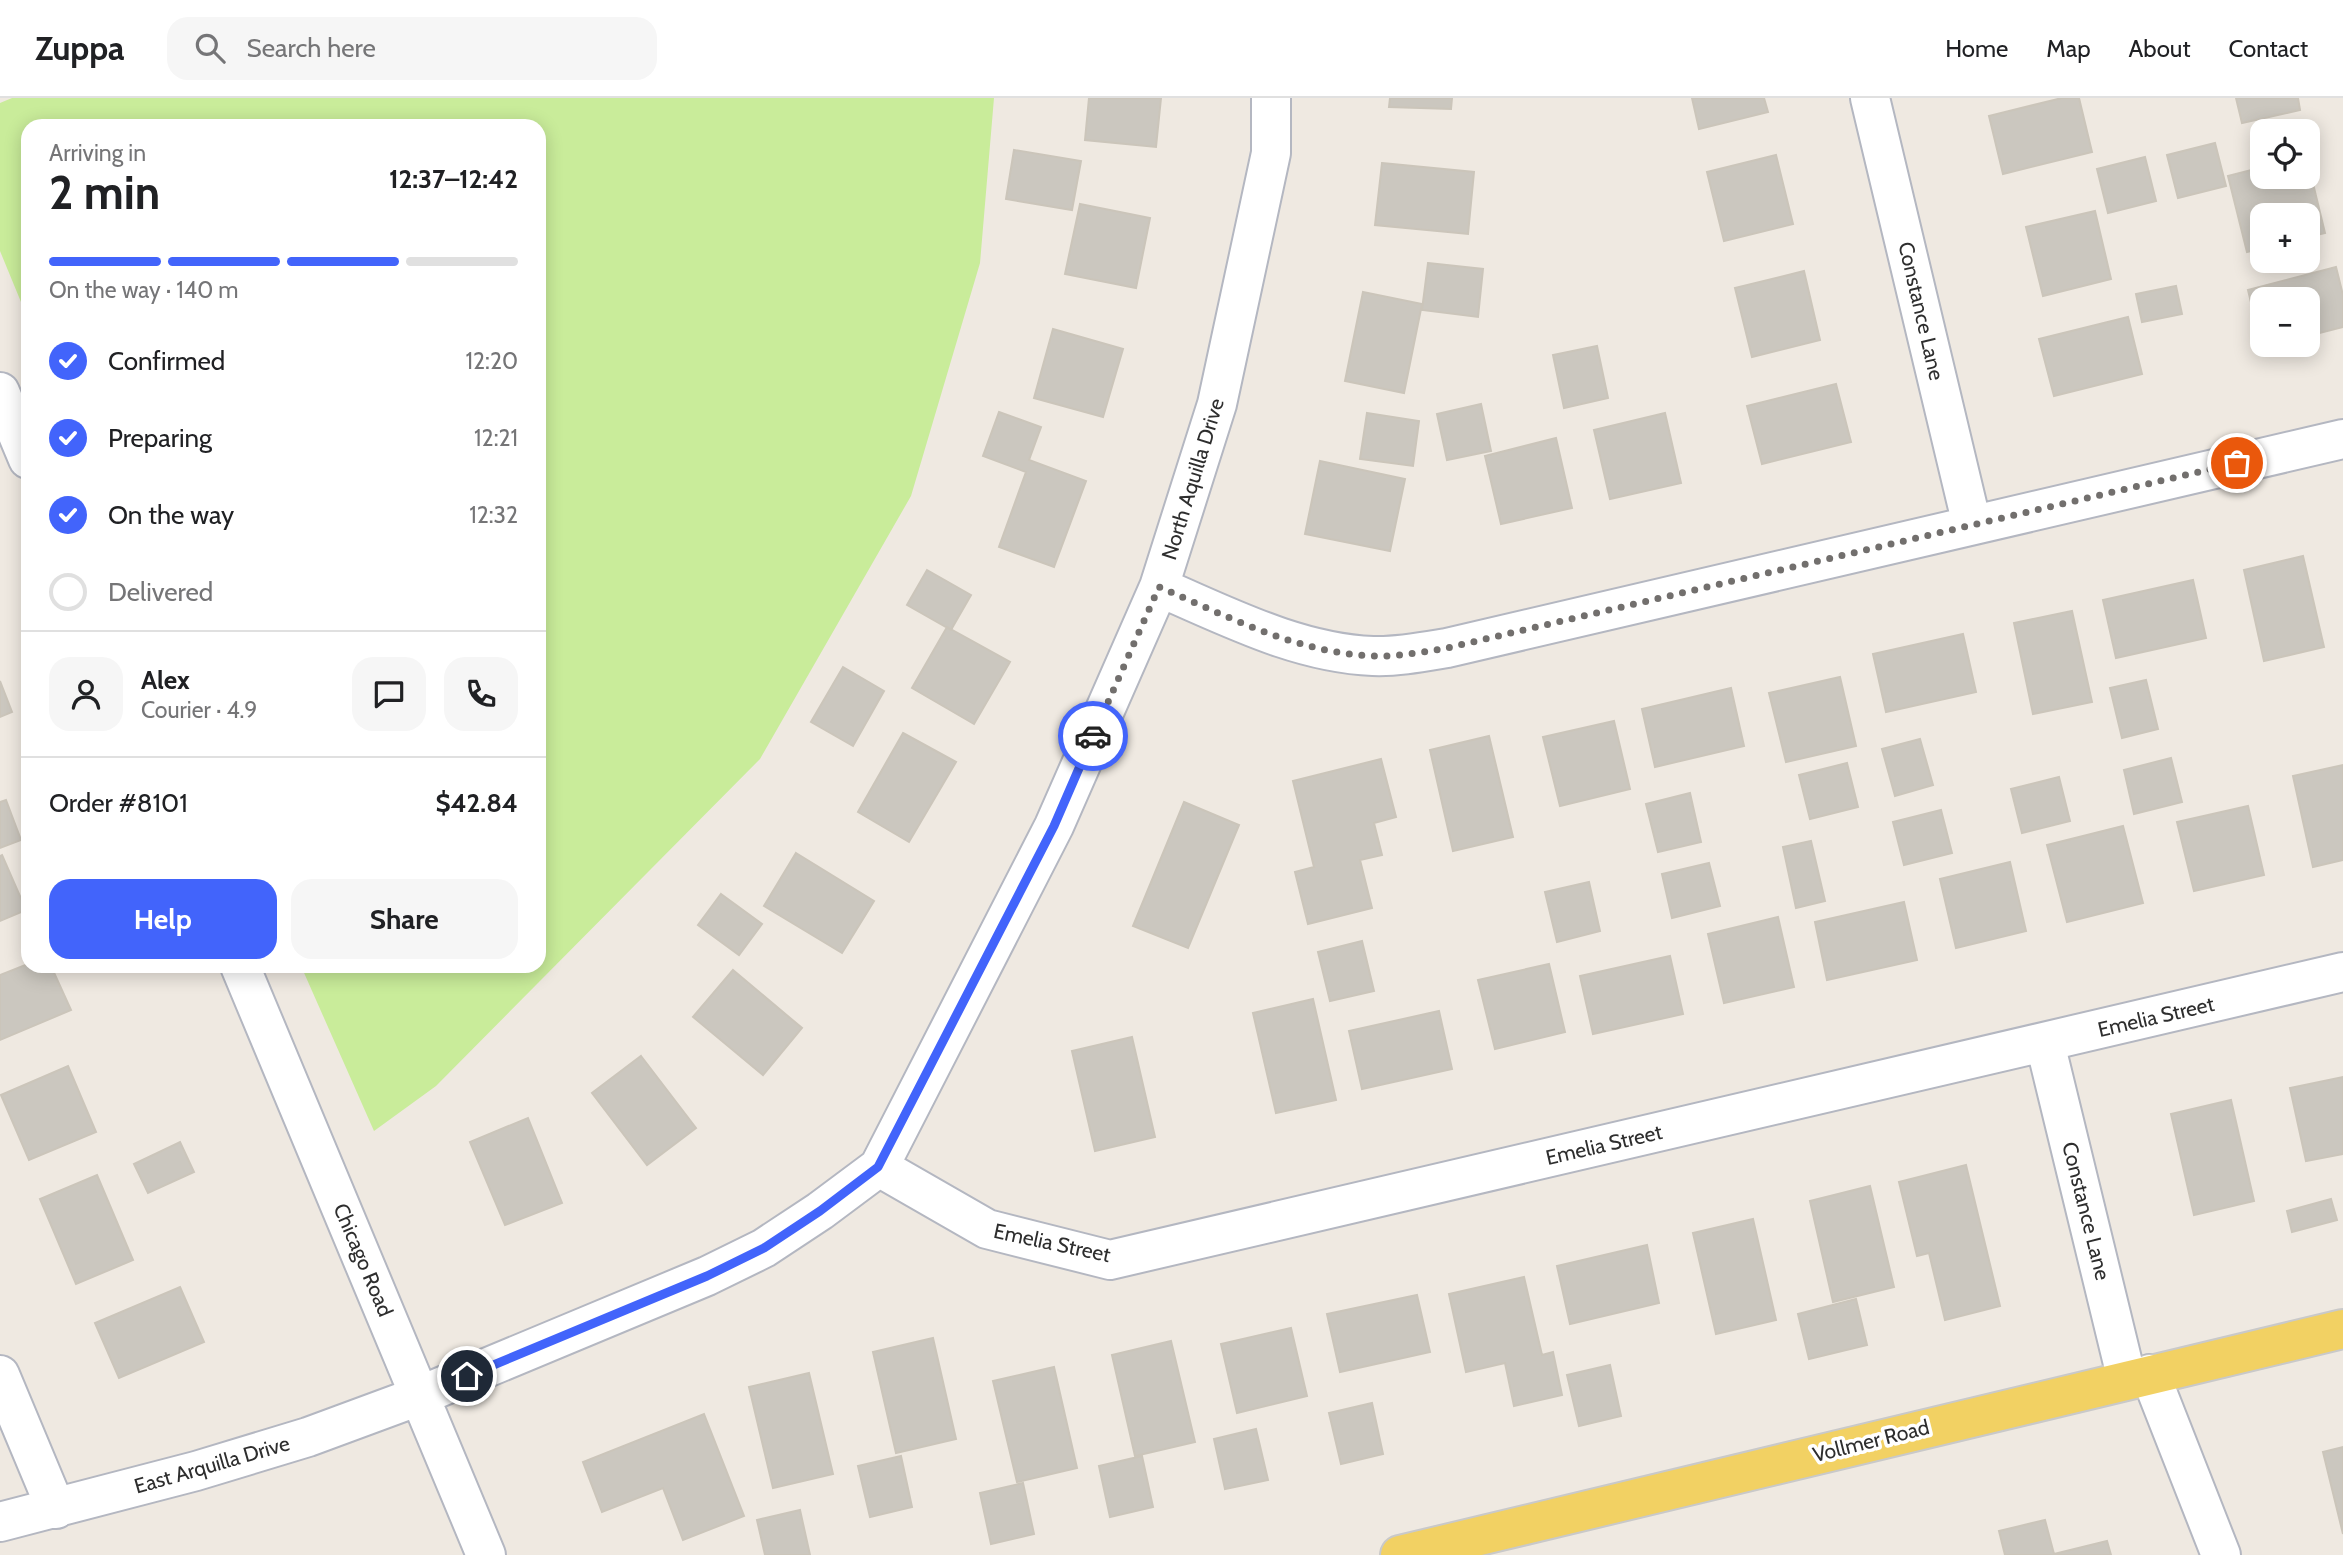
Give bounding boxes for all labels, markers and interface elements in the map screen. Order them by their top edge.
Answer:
search box [167,17,657,80]
text: Zuppa [35,28,125,68]
icon: search [191,29,229,67]
text: Search here [247,32,376,64]
text: Home [1945,34,2008,63]
text: Map [2046,34,2091,63]
text: About [2129,34,2191,63]
text: Contact [2229,34,2308,63]
map controls [2250,119,2320,357]
button: locate [2250,119,2320,189]
text: Arriving in [49,139,146,167]
text: 12:37–12:42 [389,163,518,195]
text: 2 min [49,165,160,221]
button: + [2250,203,2320,273]
street label: Constance Lane [1893,239,1950,383]
text: On the way · 140 m [49,276,239,304]
button: − [2250,287,2320,357]
icon: check [49,342,87,380]
text: Confirmed [108,345,225,377]
text: 12:20 [466,347,518,375]
street label: North Aquilla Drive [1156,395,1229,563]
icon: check [49,419,87,457]
text: Preparing [108,422,212,454]
text: 12:21 [474,424,518,452]
pin [2207,433,2267,493]
icon: bag [2218,444,2256,482]
icon: check [49,496,87,534]
text: On the way [108,499,234,531]
text: 12:32 [469,501,518,529]
text: Delivered [108,576,213,608]
button: person [49,657,123,731]
button: chat [352,657,426,731]
button: phone [444,657,518,731]
text: Alex [141,664,190,696]
text: Courier · 4.9 [141,696,257,724]
courier [1058,701,1128,771]
icon: car [1074,717,1112,755]
text: Order #8101 [49,787,188,819]
text: $42.84 [435,787,518,819]
button: Help [49,879,277,959]
button: Share [291,879,518,959]
street label: Emelia Street [2095,991,2217,1042]
street label: Emelia Street [1543,1119,1665,1170]
street label: Constance Lane [2057,1139,2116,1283]
street label: Chicago Road [328,1199,399,1320]
street label: Emelia Street [991,1218,1113,1267]
pin [437,1346,497,1406]
icon: home [448,1357,486,1395]
street label: Vollmer Road [1810,1414,1932,1467]
street label: East Arquilla Drive [131,1430,293,1499]

